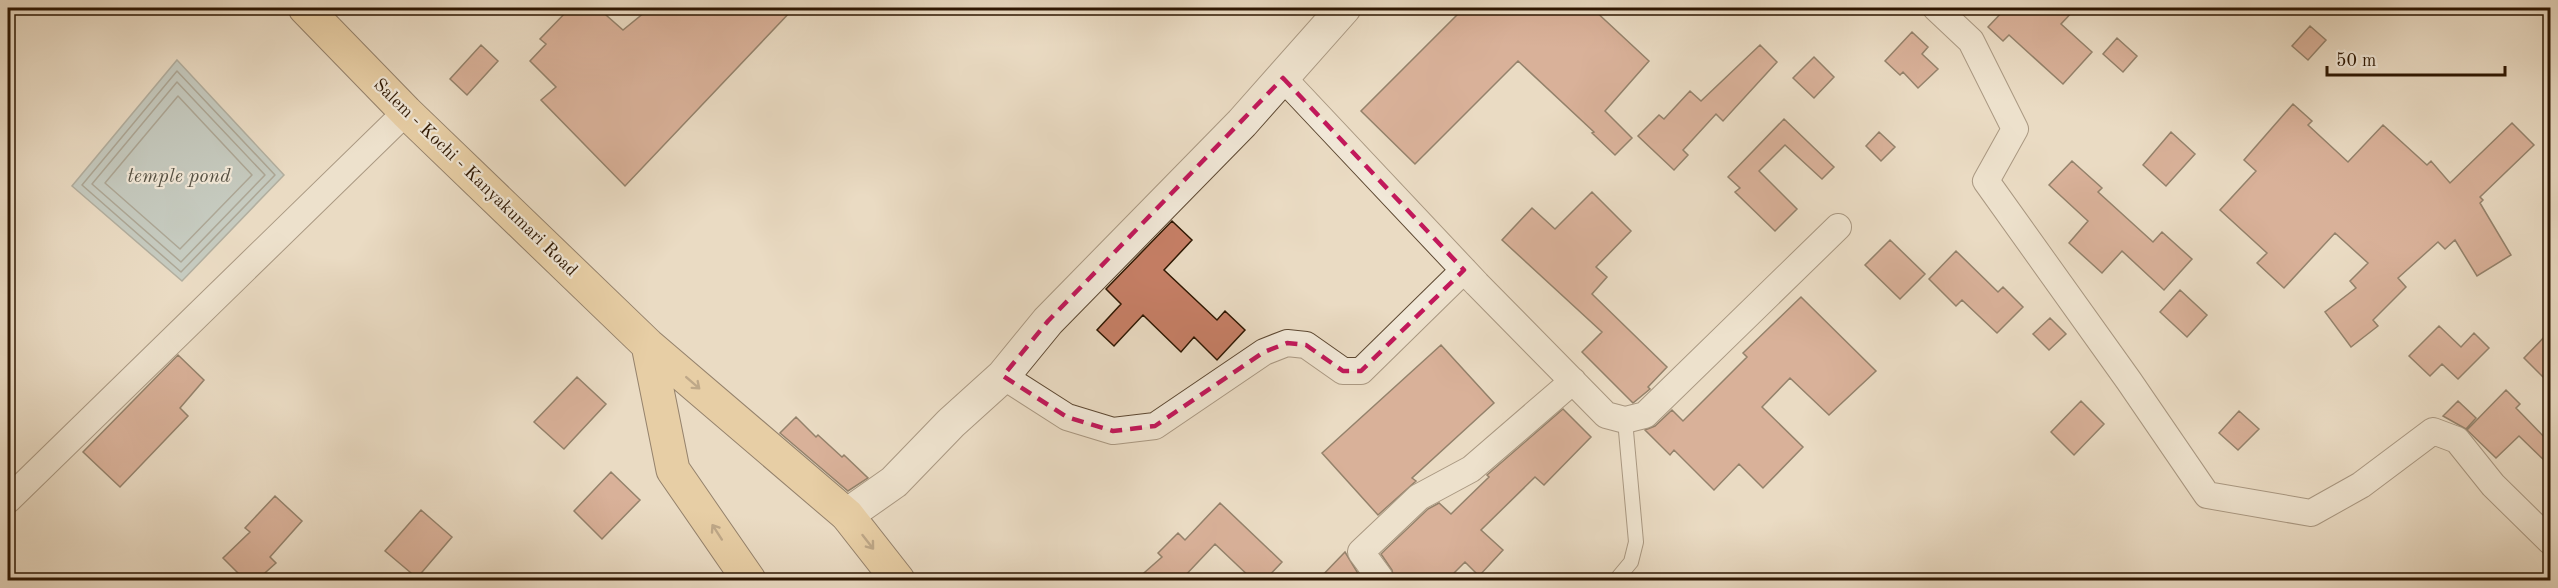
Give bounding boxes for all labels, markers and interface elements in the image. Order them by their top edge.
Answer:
scale bar [2327,39,2506,77]
text: 50 m [2336,52,2376,70]
street label: Salem - Kochi - Kanyakumari Road [370,76,581,280]
water label: temple pond [127,167,231,187]
one-way arrow [685,376,700,390]
one-way arrow [710,523,723,540]
one-way arrow [861,534,874,550]

